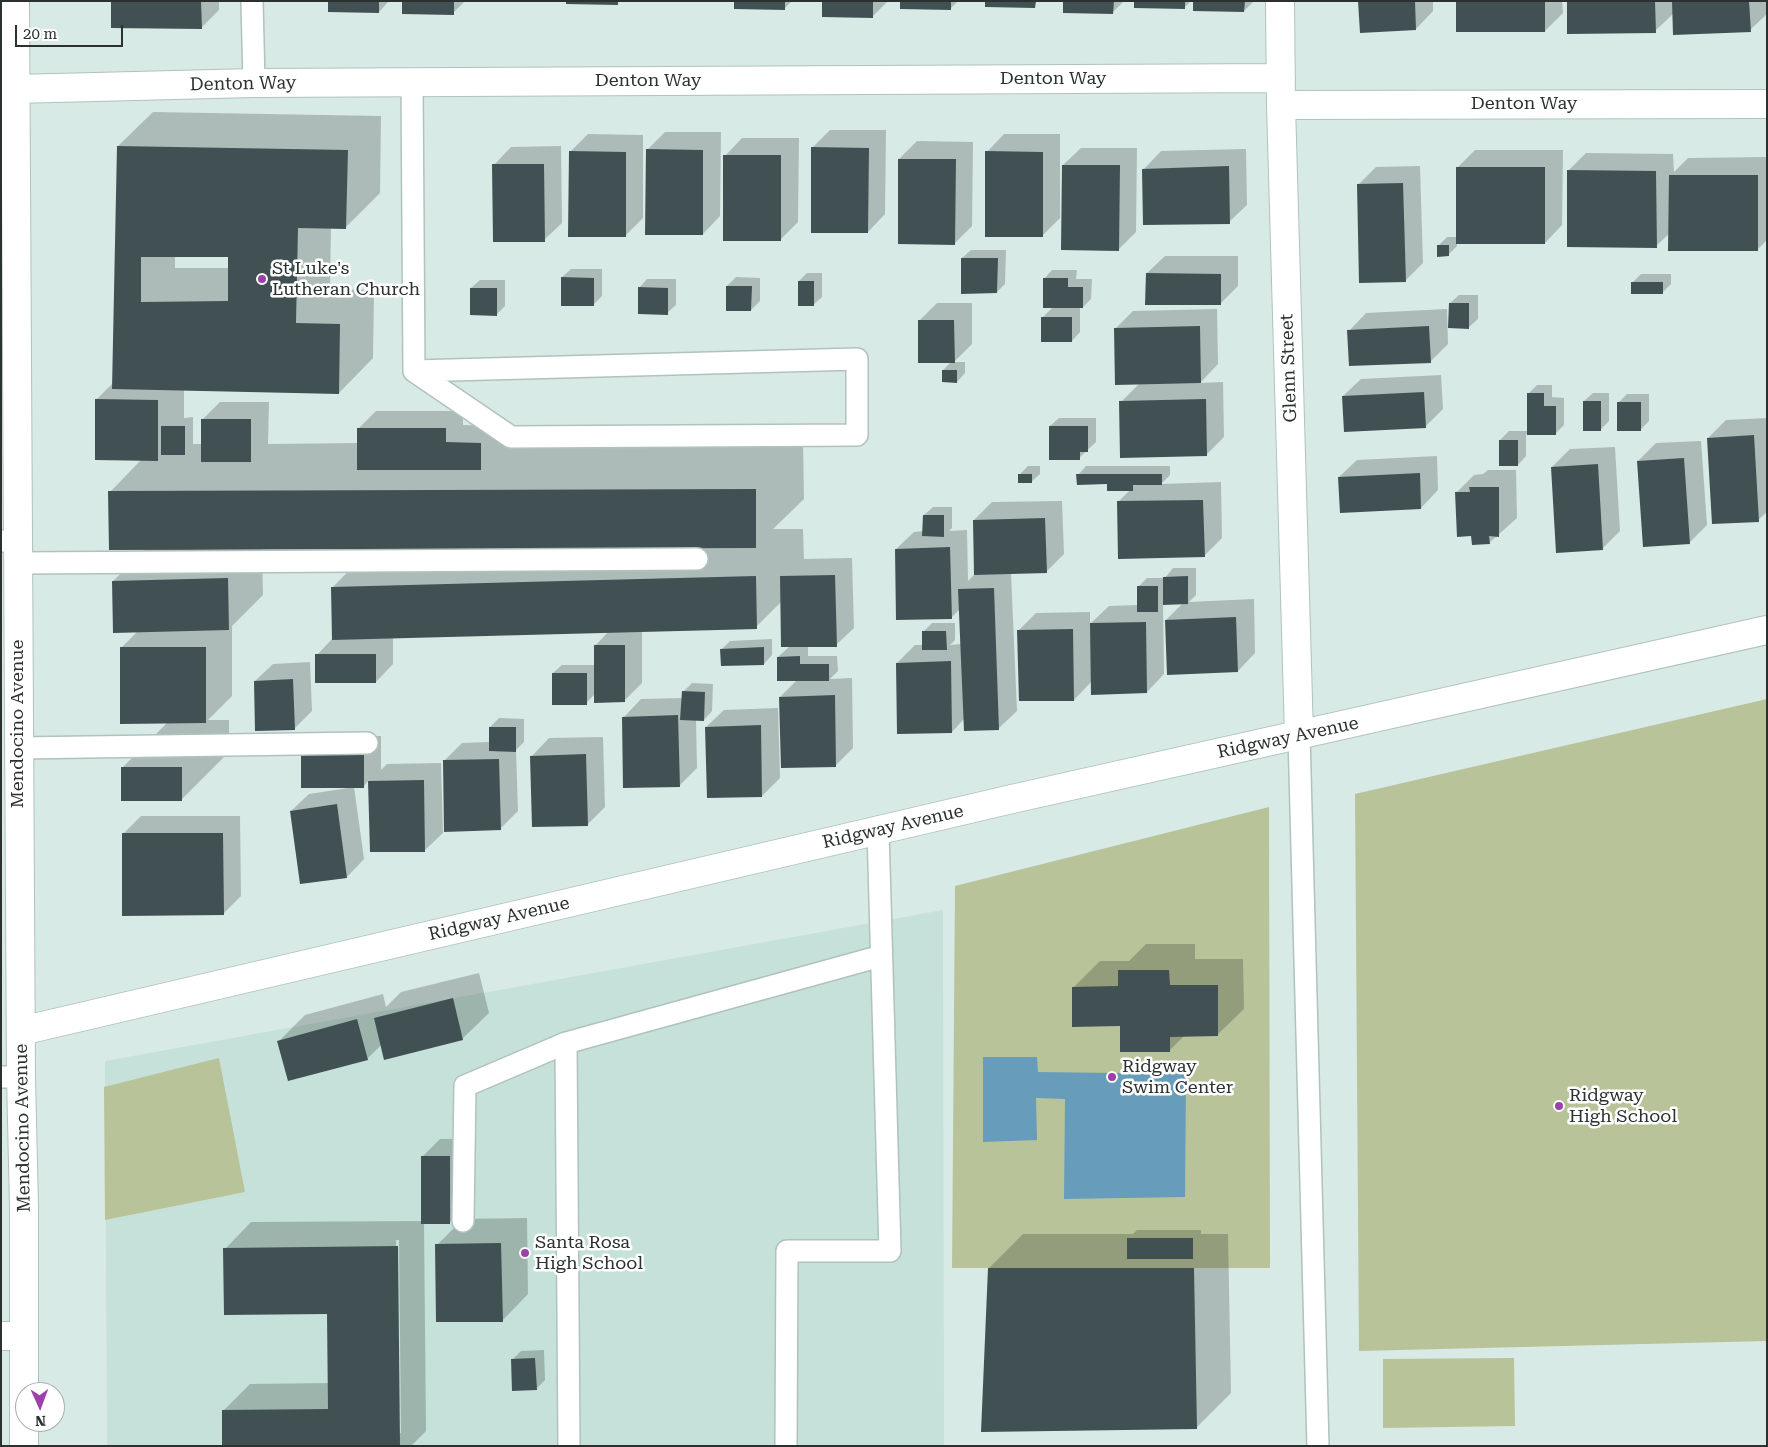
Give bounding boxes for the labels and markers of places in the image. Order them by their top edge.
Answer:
place label: St Luke's Lutheran Church [272,258,420,300]
marker: St Luke's Lutheran Church [256,273,268,285]
place label: Ridgway Swim Center [1122,1056,1233,1098]
marker: Ridgway Swim Center [1106,1071,1118,1083]
place label: Ridgway High School [1569,1085,1677,1128]
marker: Ridgway High School [1553,1100,1565,1112]
place label: Santa Rosa High School [535,1232,643,1274]
marker: Santa Rosa High School [519,1247,531,1259]

